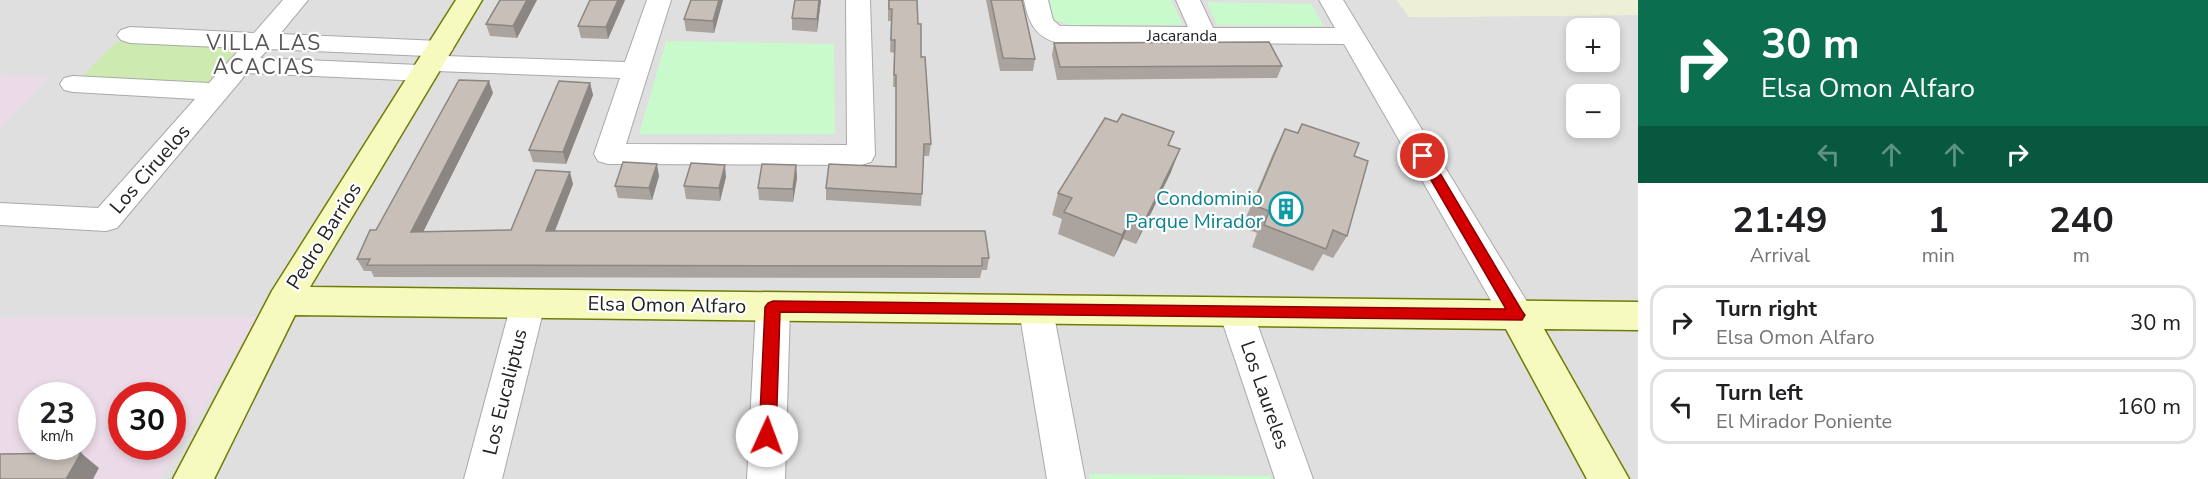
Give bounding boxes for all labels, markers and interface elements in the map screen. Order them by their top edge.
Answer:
text: 30 m [1761,16,1860,73]
map controls [1566,18,1620,138]
button: + [1566,18,1620,72]
icon: right [1662,24,1740,102]
street label: Jacaranda [1146,25,1217,47]
district label: VILLA LAS ACACIAS [205,29,322,81]
text: Elsa Omon Alfaro [1761,70,1975,107]
button: − [1566,84,1620,138]
street label: Los Ciruelos [104,119,196,219]
pin [1397,130,1448,181]
icon: left [1812,138,1845,171]
icon: ahead [1875,138,1908,171]
icon: ahead [1938,138,1971,171]
icon: right [2001,138,2034,171]
icon: arrive [1406,139,1439,172]
street label: Pedro Barrios [280,177,368,295]
place label: Condominio Parque Mirador [1125,185,1263,235]
building icon: Condominio Parque Mirador [1268,191,1304,227]
text: 21:49 [1732,196,1828,245]
text: 1 [1927,196,1949,245]
text: 240 [2049,196,2114,245]
text: Arrival [1750,242,1810,269]
text: min [1922,242,1955,269]
text: m [2073,242,2090,269]
street label: Elsa Omon Alfaro [587,290,747,320]
text: Turn right [1716,294,1817,324]
icon: right [1665,306,1698,339]
text: 30 m [2130,308,2181,338]
text: Elsa Omon Alfaro [1716,324,1875,351]
street label: Los Eucaliptus [476,326,534,458]
street label: Los Laureles [1234,337,1296,453]
text: Turn left [1716,378,1803,408]
speed limit sign: 30 [108,382,186,460]
icon: left [1665,390,1698,423]
text: 160 m [2117,392,2181,422]
text: 23 [39,393,75,434]
position arrow [735,404,799,468]
text: El Mirador Poniente [1716,408,1892,435]
text: km/h [40,426,74,446]

